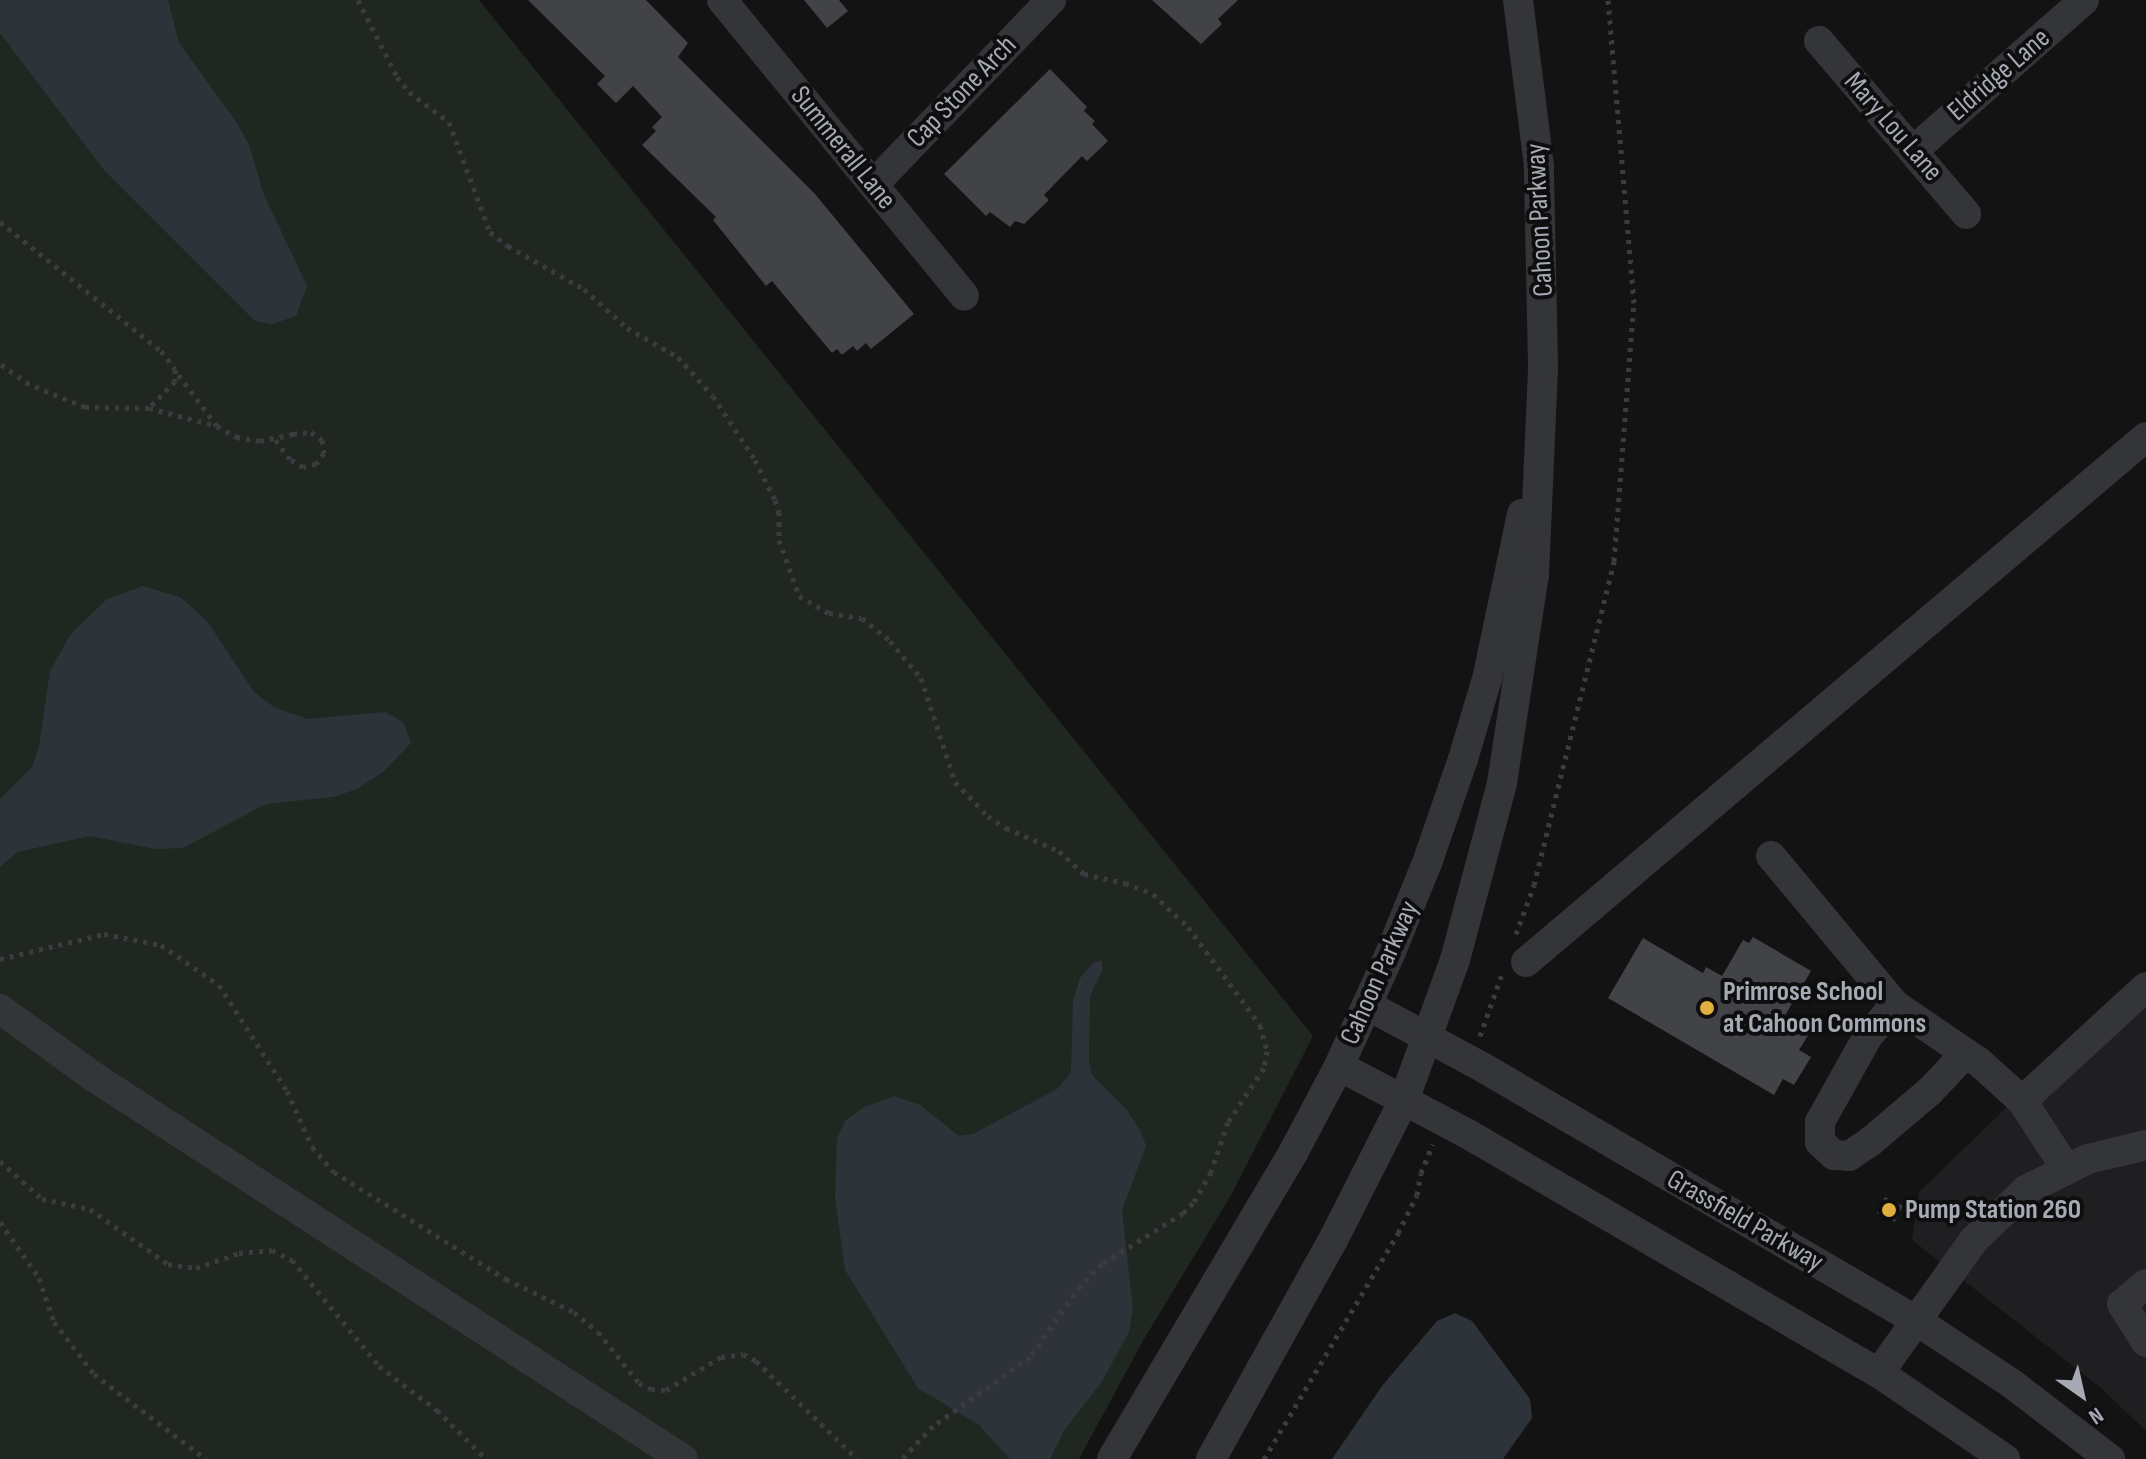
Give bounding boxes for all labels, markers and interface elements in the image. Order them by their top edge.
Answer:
street label: Eldridge Lane [1941,21,2057,129]
street label: Cap Stone Arch [900,29,1024,155]
street label: Mary Lou Lane [1837,66,1949,188]
street label: Summerall Lane [783,80,903,216]
street label: Cahoon Parkway [1519,143,1561,297]
street label: Cahoon Parkway [1333,896,1427,1050]
place label: Primrose School at Cahoon Commons [1723,975,1926,1041]
marker: Primrose School at Cahoon Commons [1698,999,1716,1017]
street label: Grassfield Parkway [1661,1163,1829,1279]
place label: Pump Station 260 [1905,1193,2081,1227]
marker: Pump Station 260 [1880,1201,1898,1219]
north arrow [2042,1355,2122,1435]
text: N [2083,1401,2108,1430]

